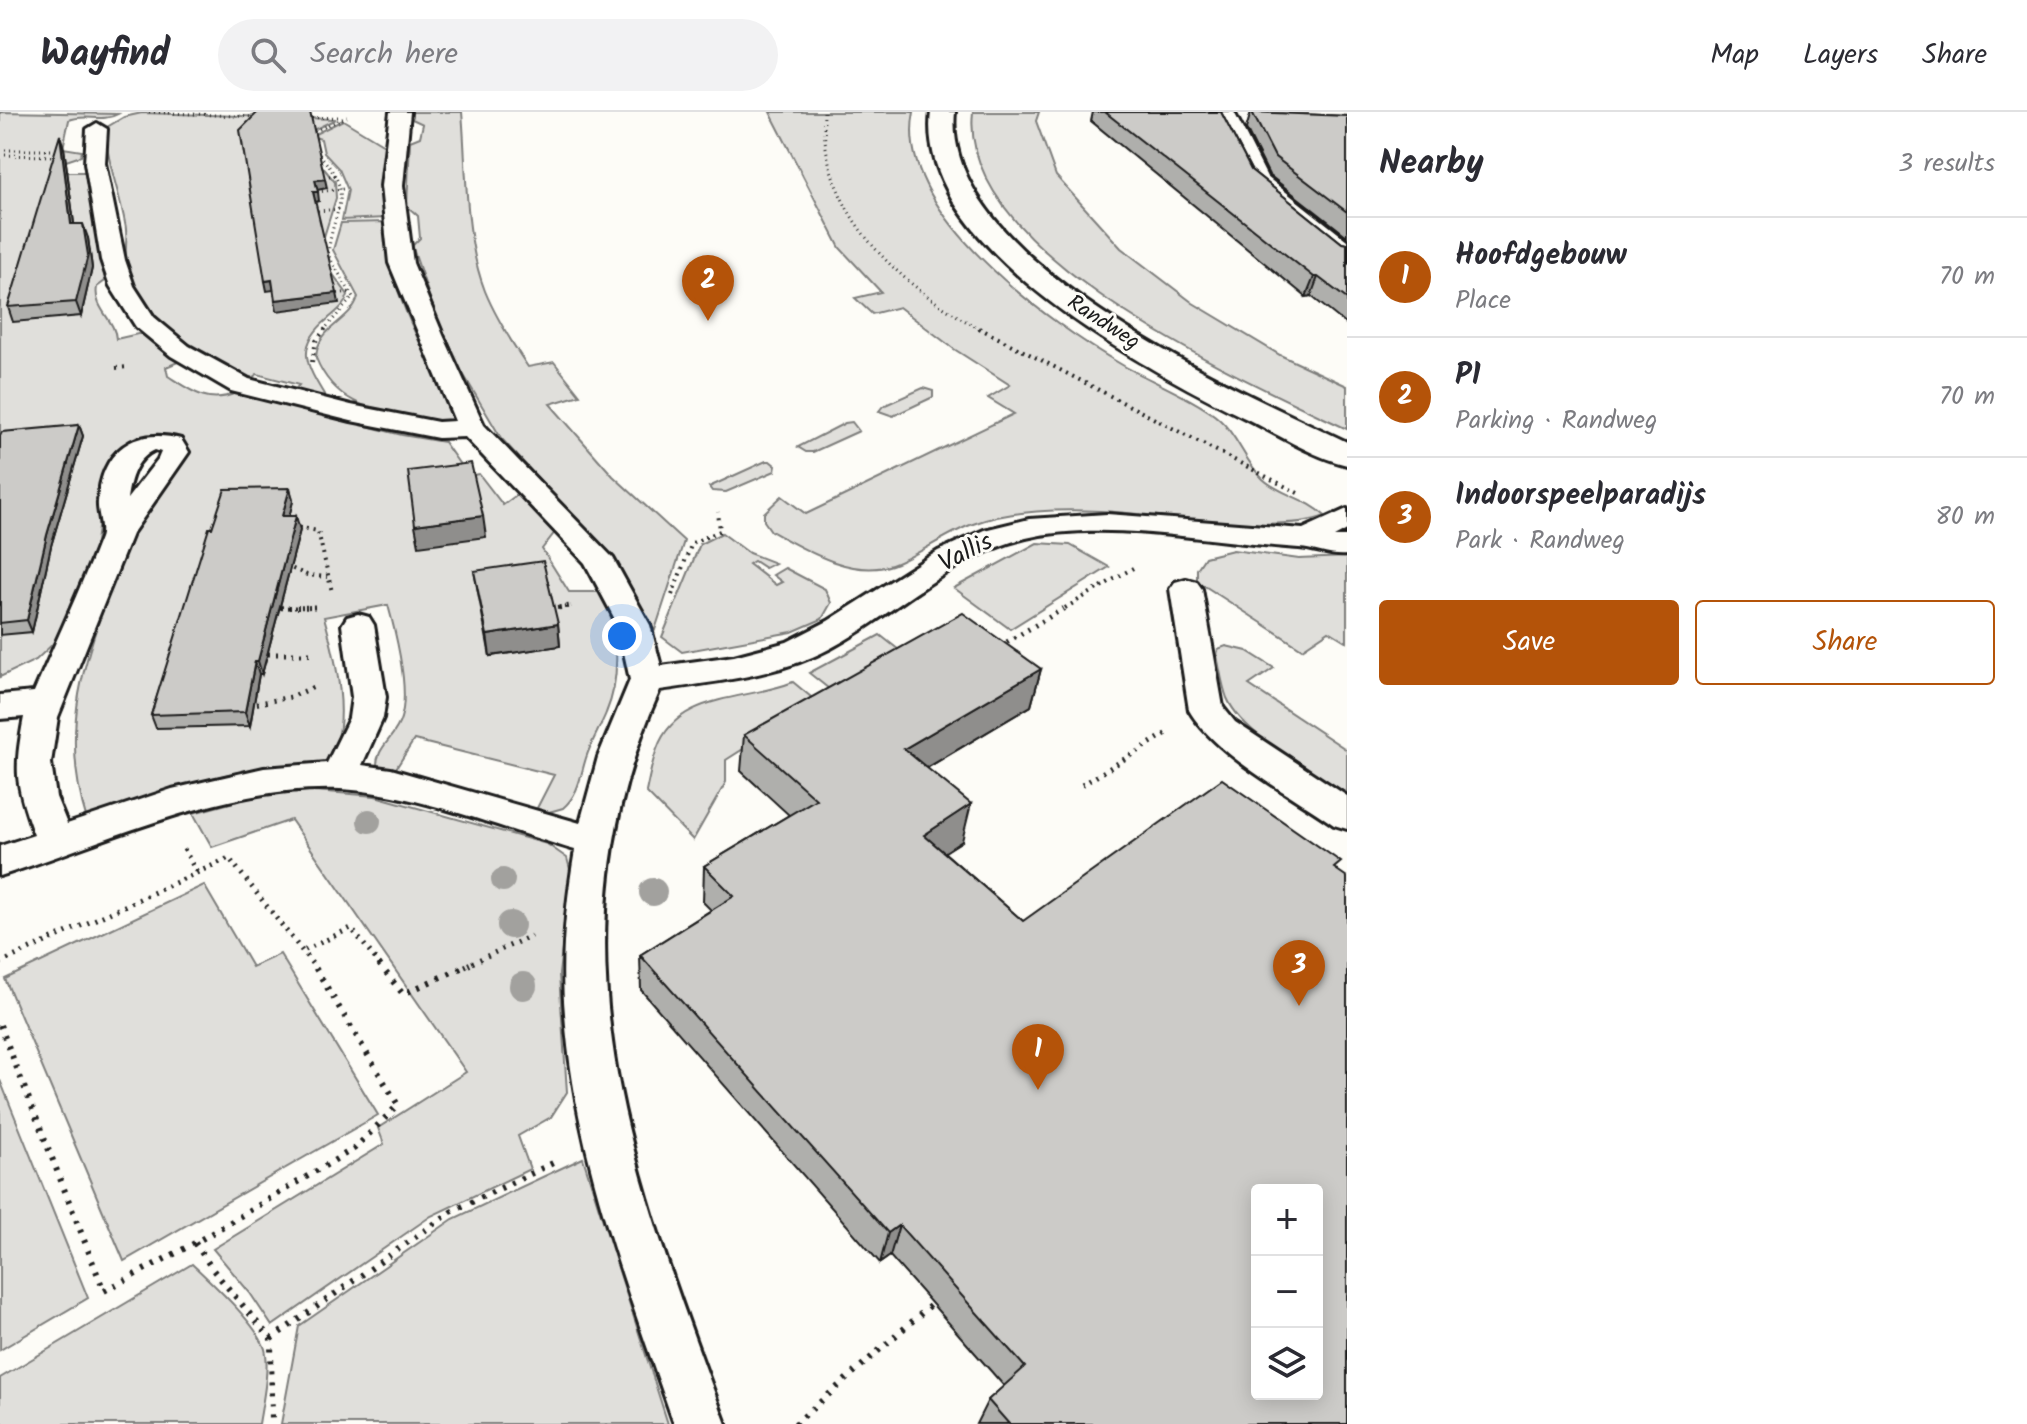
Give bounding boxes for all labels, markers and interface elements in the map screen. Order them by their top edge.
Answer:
search box [218,19,778,91]
text: Wayfind [40,25,170,85]
text: Search here [310,31,458,79]
icon: search [246,33,290,77]
text: Map [1710,33,1759,78]
text: Layers [1803,33,1878,78]
text: Share [1922,33,1987,78]
text: Nearby [1379,137,1484,191]
text: 3 results [1898,143,1995,185]
text: Hoofdgebouw [1455,232,1627,280]
pin: 2 [682,255,734,321]
text: 1 [1401,256,1409,298]
text: 70 m [1939,256,1995,298]
text: Place [1455,280,1511,322]
street label: Randweg [1059,286,1147,360]
text: P1 [1455,352,1481,400]
text: 2 [1397,376,1413,418]
text: 70 m [1939,376,1995,418]
text: Parking · Randweg [1455,400,1657,442]
text: Indoorspeelparadijs [1455,472,1706,520]
text: 3 [1398,496,1412,538]
text: 80 m [1935,496,1995,538]
text: Park · Randweg [1455,520,1625,562]
street label: Vallis [932,522,1000,584]
button: Save [1379,600,1679,685]
button: Share [1695,600,1995,685]
your location [602,616,642,656]
pin: 3 [1273,940,1325,1006]
pin: 1 [1012,1024,1064,1090]
map controls [1251,1184,1323,1400]
button: + [1251,1184,1323,1256]
button: − [1251,1256,1323,1328]
button: layers [1251,1328,1323,1400]

